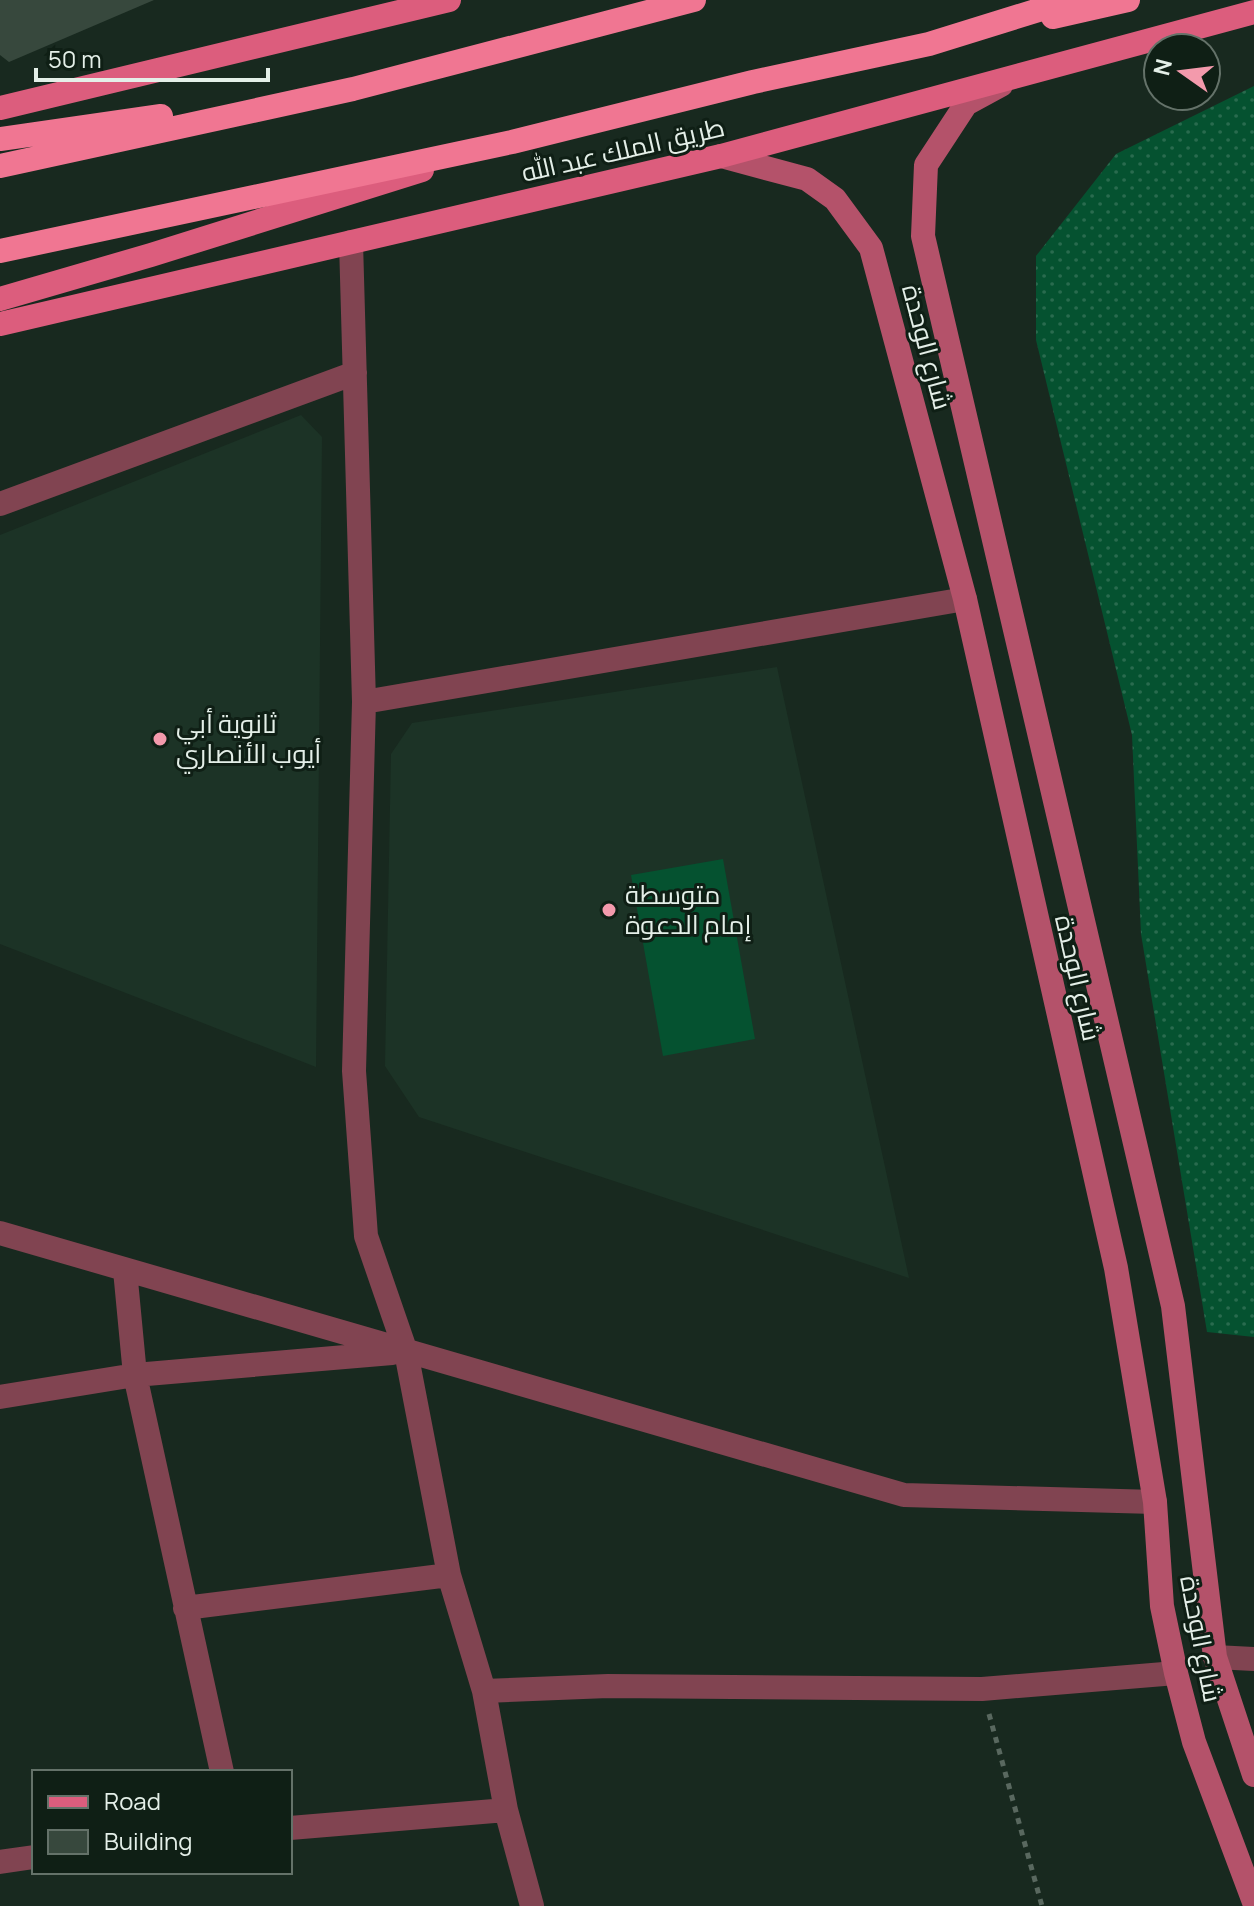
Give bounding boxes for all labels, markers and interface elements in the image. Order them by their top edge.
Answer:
scale bar [36,32,268,82]
north arrow [1142,32,1222,112]
text: 50 m [48,42,102,75]
text: N [1146,56,1179,78]
street label: طريق الملك عبد الله [518,108,728,190]
street label: شارع الوحدة [894,280,962,413]
place label: ثانوية أبي أيوب الأنصاري [176,705,321,774]
marker: ثانوية أبي أيوب الأنصاري [151,730,169,748]
place label: متوسطة إمام الدعوة [625,876,752,943]
marker: متوسطة إمام الدعوة [600,901,618,919]
street label: شارع الوحدة [1047,911,1111,1044]
street label: شارع الوحدة [1172,1572,1232,1705]
legend [32,1770,292,1874]
text: Road [104,1784,161,1817]
text: Building [104,1824,192,1857]

